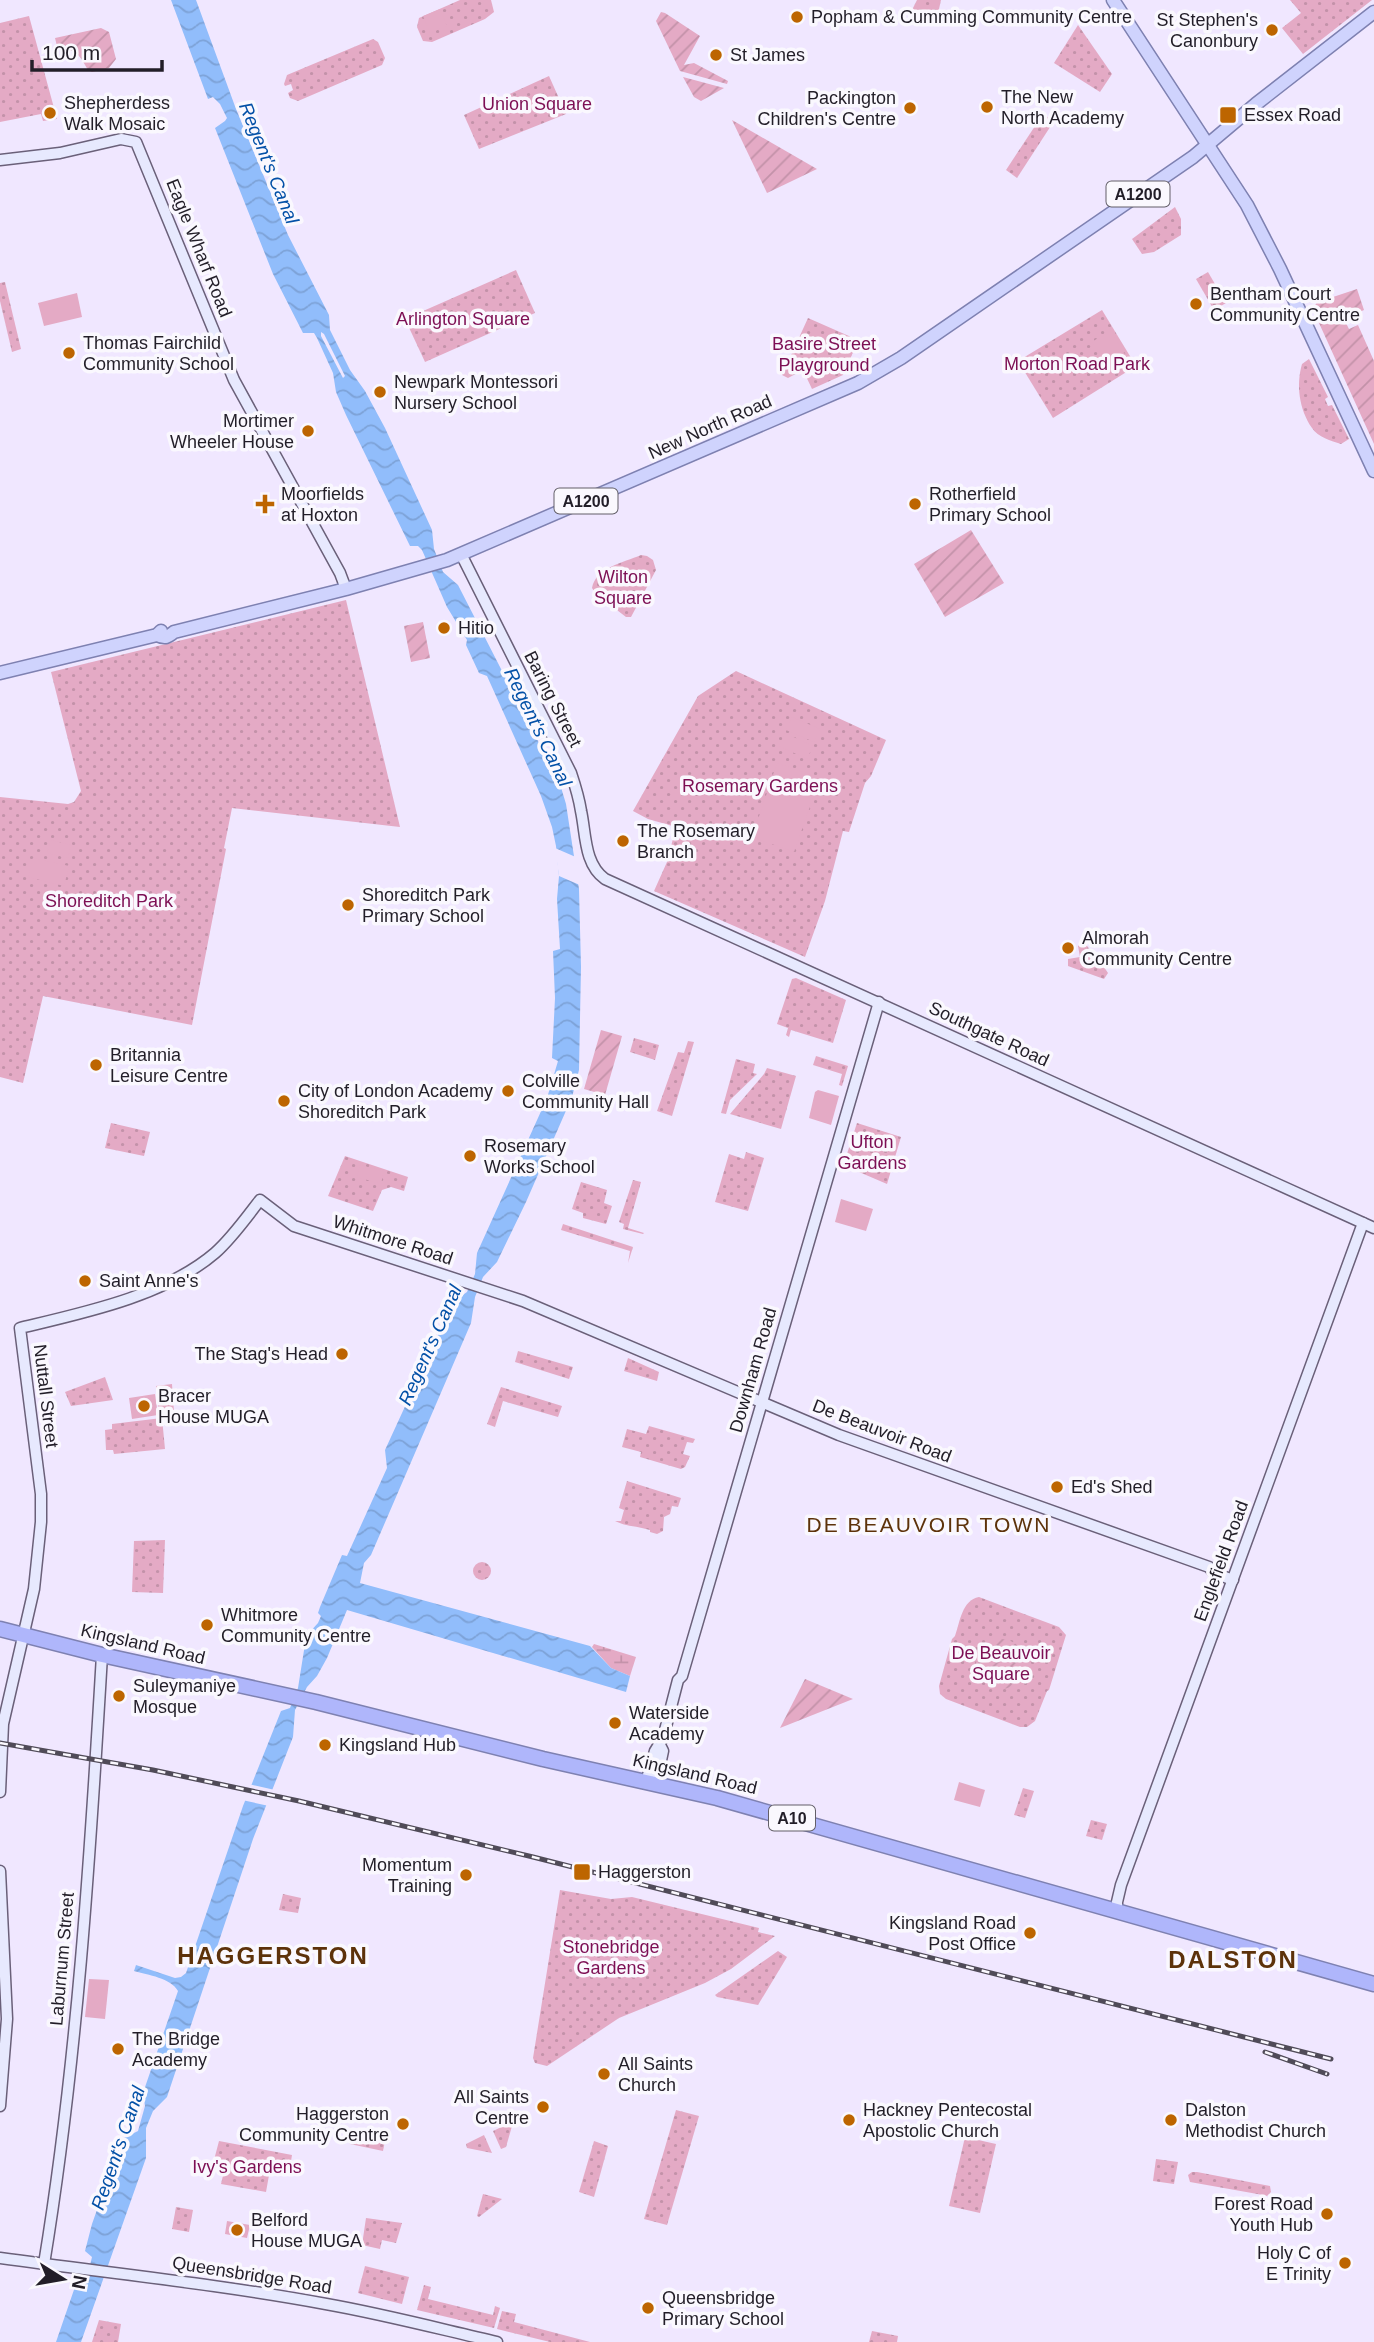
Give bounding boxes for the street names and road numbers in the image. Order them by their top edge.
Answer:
street label: Eagle Wharf Road [162,176,236,320]
road number: A1200 [1106,182,1170,206]
street label: New North Road [645,391,775,463]
road number: A1200 [554,488,618,514]
street label: Baring Street [520,648,586,750]
street label: Southgate Road [926,997,1052,1071]
street label: Whitmore Road [330,1211,456,1269]
street label: Downham Road [726,1305,780,1435]
street label: Nuttall Street [30,1343,62,1449]
street label: De Beauvoir Road [810,1395,954,1467]
street label: Englefield Road [1190,1498,1252,1624]
street label: Kingsland Road [79,1620,207,1668]
street label: Kingsland Road [631,1750,759,1798]
road number: A10 [769,1806,815,1830]
street label: Laburnum Street [46,1891,78,2027]
street label: Queensbridge Road [171,2253,333,2297]

